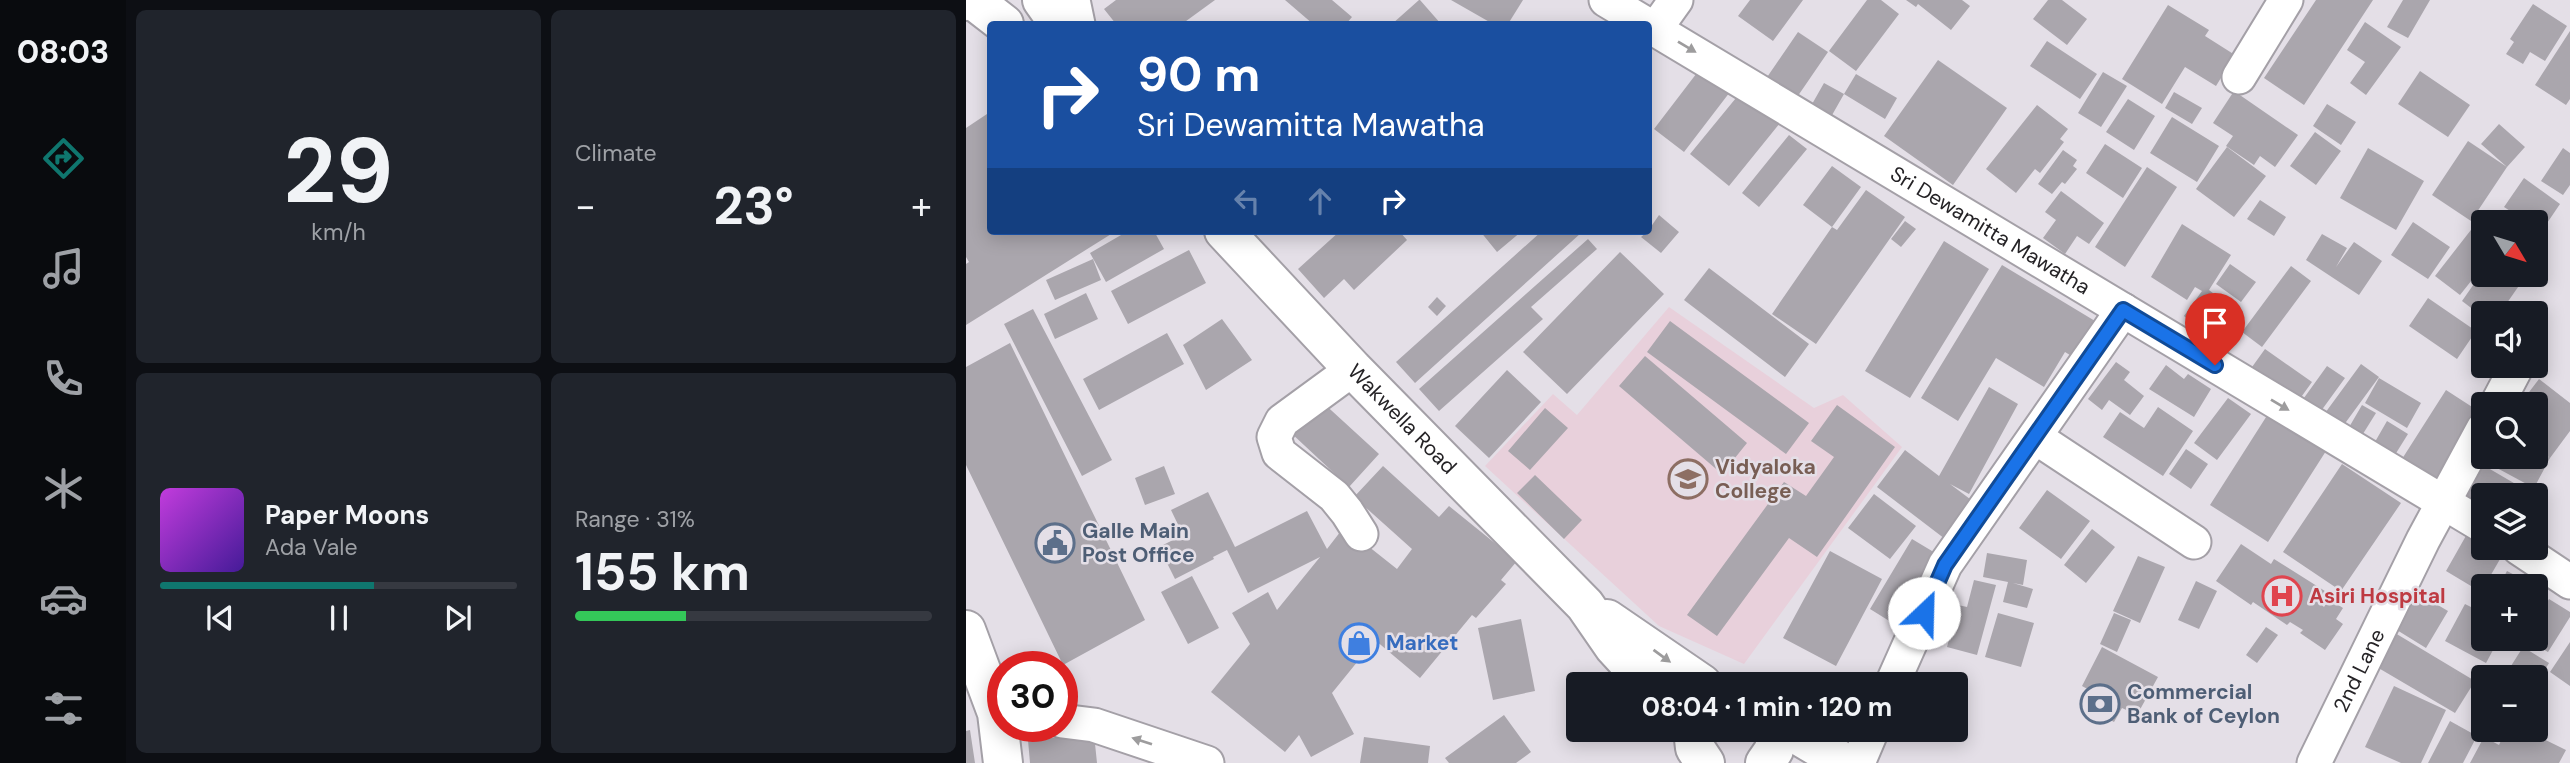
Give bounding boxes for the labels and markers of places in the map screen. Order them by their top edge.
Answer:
pin [2185,293,2245,365]
place label: Vidyaloka College [1715,453,1816,505]
school or university icon: Vidyaloka College [1667,458,1709,500]
place label: Galle Main Post Office [1082,517,1195,569]
public building icon: Galle Main Post Office [1034,522,1076,564]
hospital icon: Asiri Hospital [2261,575,2303,617]
place label: Asiri Hospital [2309,582,2446,610]
shop icon: Market [1338,622,1380,664]
place label: Market [1386,629,1458,657]
place label: Commercial Bank of Ceylon [2127,678,2280,730]
bank icon: Commercial Bank of Ceylon [2079,683,2121,725]

